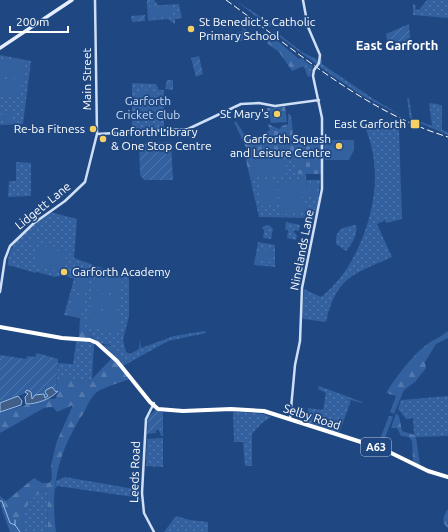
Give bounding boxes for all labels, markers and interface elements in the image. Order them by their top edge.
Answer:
scale bar [10,8,68,34]
text: 200 m [16,15,49,28]
place label: St Benedict's Catholic Primary School [199,15,316,42]
marker: St Benedict's Catholic Primary School [186,24,196,34]
district label: East Garforth [356,38,438,52]
street label: Main Street [80,47,93,110]
park label: Garforth Cricket Club [116,94,180,121]
place label: St Mary's [220,107,269,120]
marker: St Mary's [272,109,282,119]
place label: East Garforth [334,117,406,130]
marker: East Garforth [409,118,421,130]
place label: Re-ba Fitness [14,122,85,135]
marker: Re-ba Fitness [88,124,98,134]
place label: Garforth Library & One Stop Centre [111,125,212,152]
place label: Garforth Squash and Leisure Centre [230,132,331,159]
marker: Garforth Library & One Stop Centre [98,134,108,144]
marker: Garforth Squash and Leisure Centre [334,141,344,151]
street label: Lidgett Lane [12,179,73,232]
street label: Ninelands Lane [287,208,316,291]
place label: Garforth Academy [72,265,171,278]
marker: Garforth Academy [59,267,69,277]
street label: Selby Road [282,401,342,432]
road number: A63 [361,438,391,456]
street label: Leeds Road [127,441,142,503]

